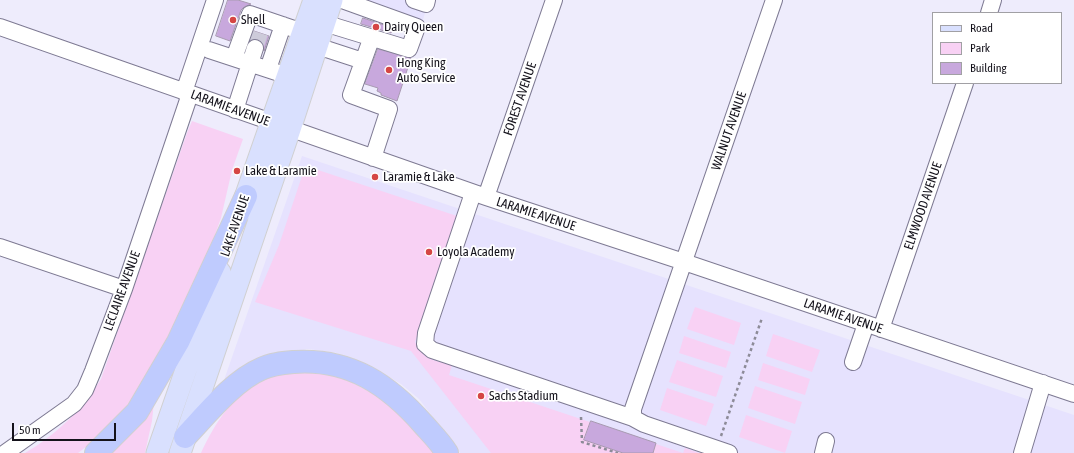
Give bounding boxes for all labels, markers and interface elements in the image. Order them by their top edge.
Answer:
place label: Shell [241,12,266,28]
legend [932,12,1062,84]
marker: Shell [228,15,238,25]
place label: Dairy Queen [384,19,443,35]
text: Road [970,21,993,35]
marker: Dairy Queen [371,22,381,32]
text: Park [970,41,990,55]
place label: Hong King Auto Service [397,55,455,86]
street label: FOREST AVENUE [500,60,540,138]
text: Building [970,61,1007,75]
marker: Hong King Auto Service [384,65,394,75]
street label: LARAMIE AVENUE [189,87,271,129]
street label: WALNUT AVENUE [708,90,750,172]
street label: ELMWOOD AVENUE [901,160,945,252]
place label: Lake & Laramie [245,163,317,179]
marker: Lake & Laramie [232,166,242,176]
place label: Laramie & Lake [383,169,455,185]
marker: Laramie & Lake [370,172,380,182]
street label: LAKE AVENUE [217,193,253,259]
street label: LARAMIE AVENUE [494,194,578,234]
place label: Loyola Academy [437,244,515,260]
marker: Loyola Academy [424,247,434,257]
street label: LECLAIRE AVENUE [100,249,144,333]
street label: LARAMIE AVENUE [801,295,885,337]
place label: Sachs Stadium [489,388,558,404]
marker: Sachs Stadium [476,391,486,401]
scale bar [14,415,118,441]
text: 50 m [19,423,41,437]

